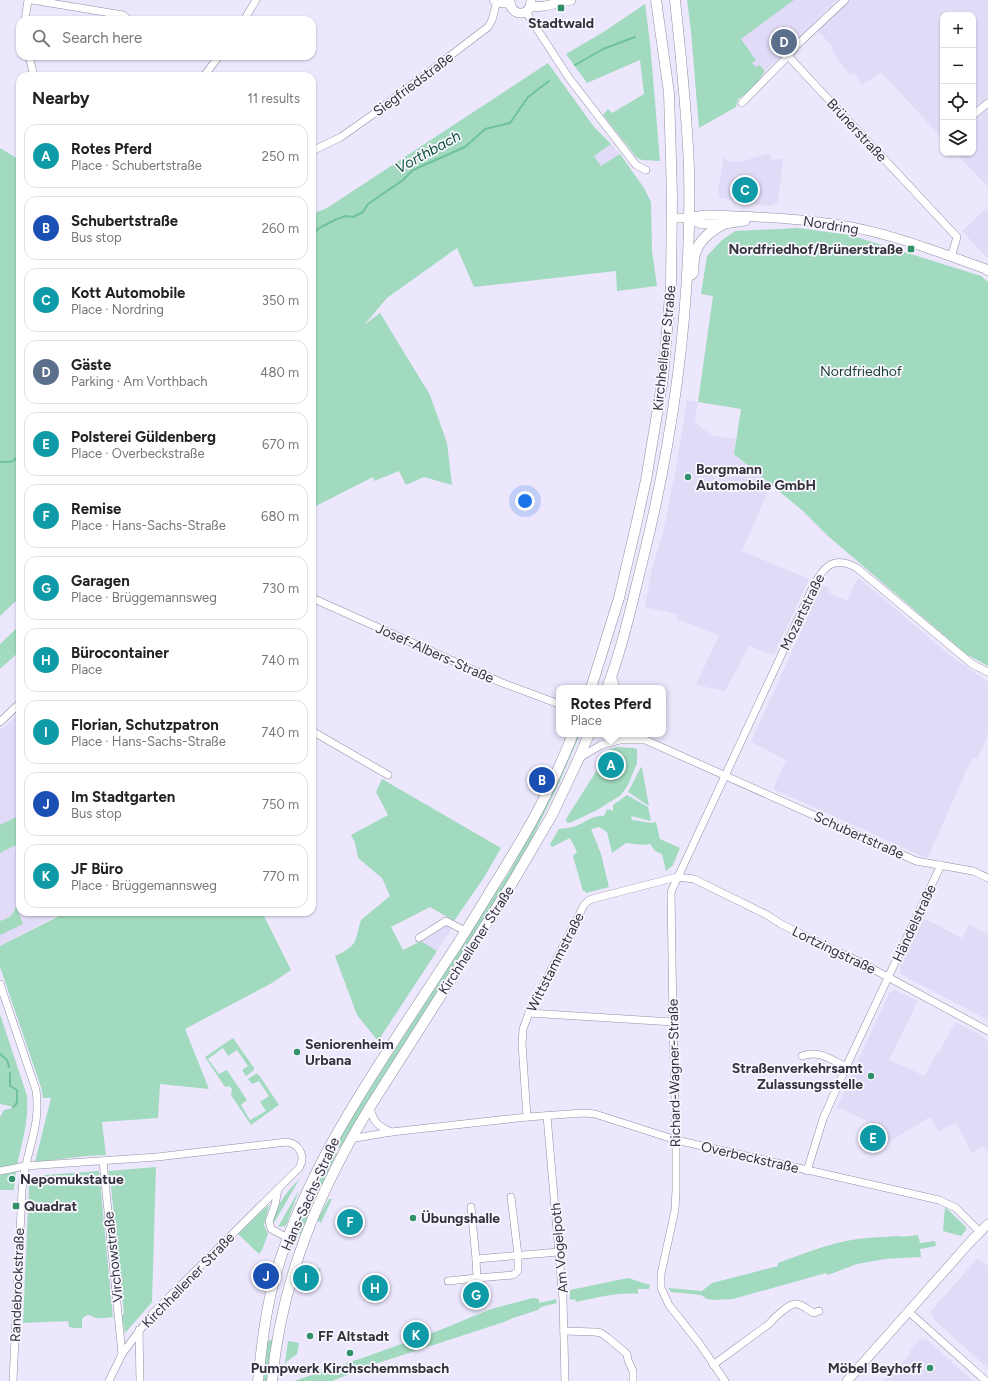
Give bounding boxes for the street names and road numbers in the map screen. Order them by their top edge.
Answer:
street label: Siegfriedstraße [370,49,457,120]
street label: Brünerstraße [823,95,891,166]
street label: Nordring [802,213,860,238]
street label: Kirchhellener Straße [649,284,680,412]
street label: Mozartstraße [777,571,828,653]
street label: Josef-Albers-Straße [373,620,497,687]
street label: Schubertstraße [811,808,907,863]
street label: Händelstraße [889,881,940,965]
street label: Kirchhellener Straße [435,882,518,998]
street label: Wittstammstraße [523,909,588,1015]
street label: Lortzingstraße [789,923,879,978]
street label: Richard-Wagner-Straße [665,998,684,1148]
street label: Hans-Sachs-Straße [278,1134,343,1254]
street label: Overbeckstraße [699,1138,801,1177]
street label: Am Vogelpoth [547,1202,572,1294]
street label: Virchowstraße [100,1210,127,1303]
street label: Randebrockstraße [7,1227,28,1342]
street label: Kirchhellener Straße [138,1229,239,1332]

